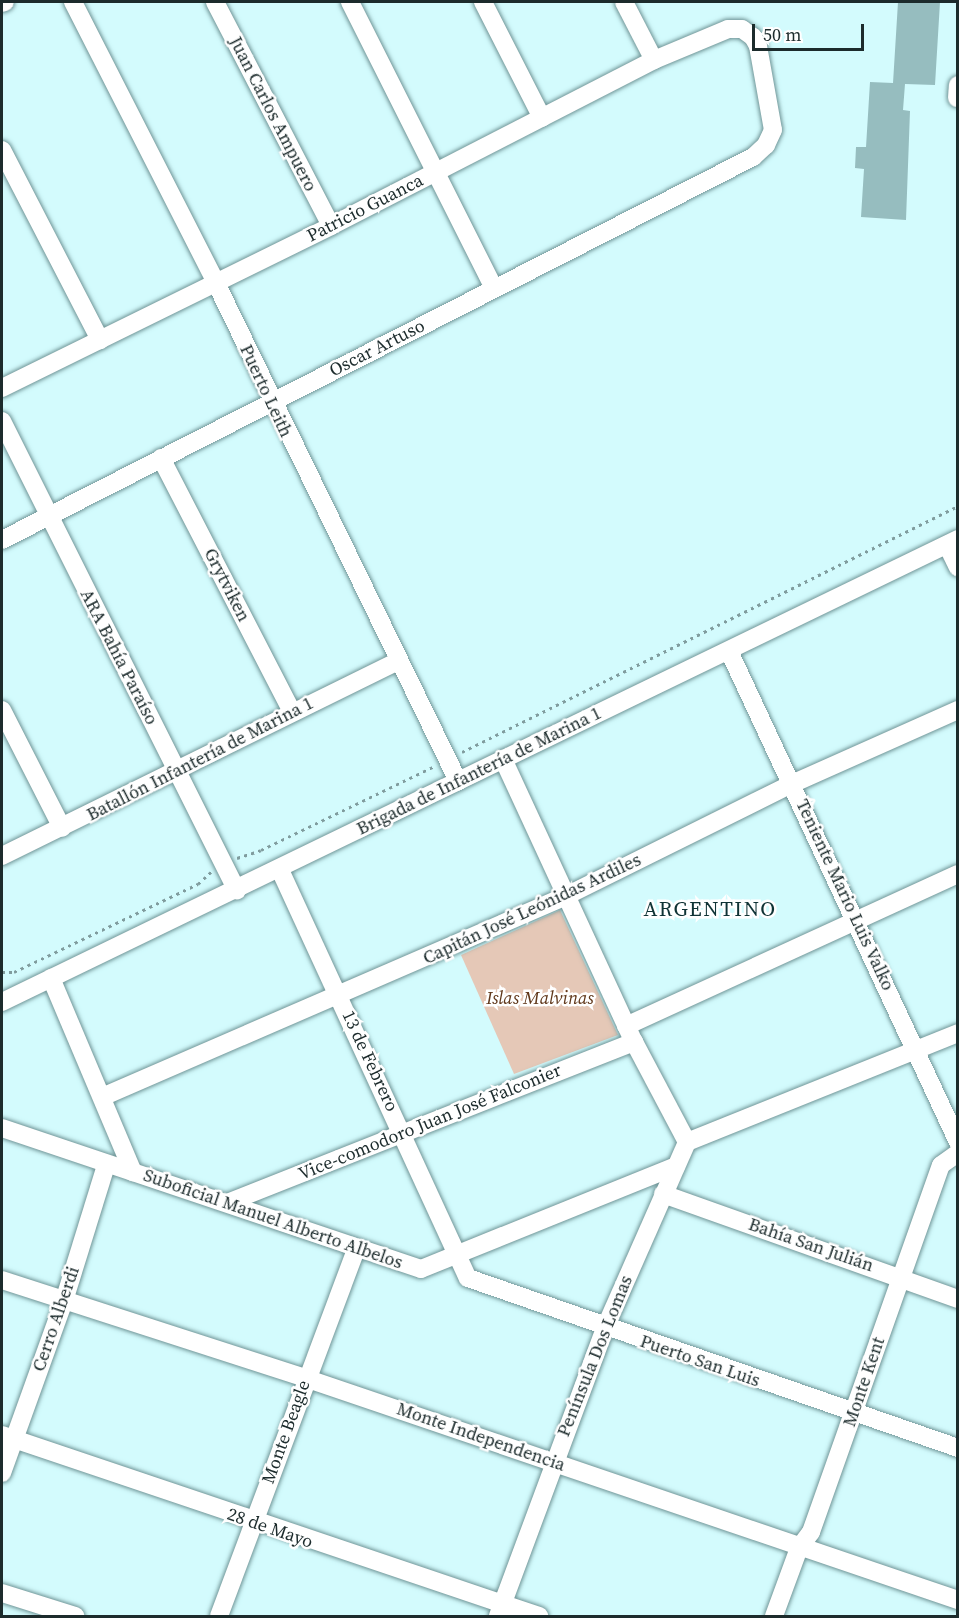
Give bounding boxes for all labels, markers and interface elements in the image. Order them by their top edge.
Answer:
scale bar [755,12,868,50]
text: 50 m [763,22,801,47]
street label: Juan Carlos Ampuero [225,33,321,195]
street label: Patricio Guanca [303,169,427,247]
street label: Oscar Artuso [326,315,428,381]
street label: Puerto Leith [235,341,297,441]
street label: Grytviken [199,545,255,625]
street label: ARA Bahía Paraíso [76,586,162,728]
street label: Batallón Infantería de Marina 1 [83,692,317,826]
street label: Brigada de Infantería de Marina 1 [353,702,605,840]
street label: Teniente Mario Luis Valko [791,796,899,994]
street label: Capitán José Leónidas Ardiles [420,849,644,969]
district label: ARGENTINO [643,896,777,922]
park label: Islas Malvinas [486,987,594,1009]
street label: 13 de Febrero [337,1007,403,1115]
street label: Vice-comodoro Juan José Falconier [295,1059,565,1185]
street label: Suboficial Manuel Alberto Albelos [141,1164,405,1274]
street label: Bahía San Julián [746,1213,876,1277]
street label: Cerro Alberdi [28,1264,84,1374]
street label: Península Dos Lomas [553,1272,637,1440]
street label: Puerto San Luis [637,1330,763,1392]
street label: Monte Kent [839,1334,889,1430]
street label: Monte Beagle [257,1377,315,1487]
street label: Monte Independencia [394,1398,568,1476]
street label: 28 de Mayo [224,1503,316,1553]

